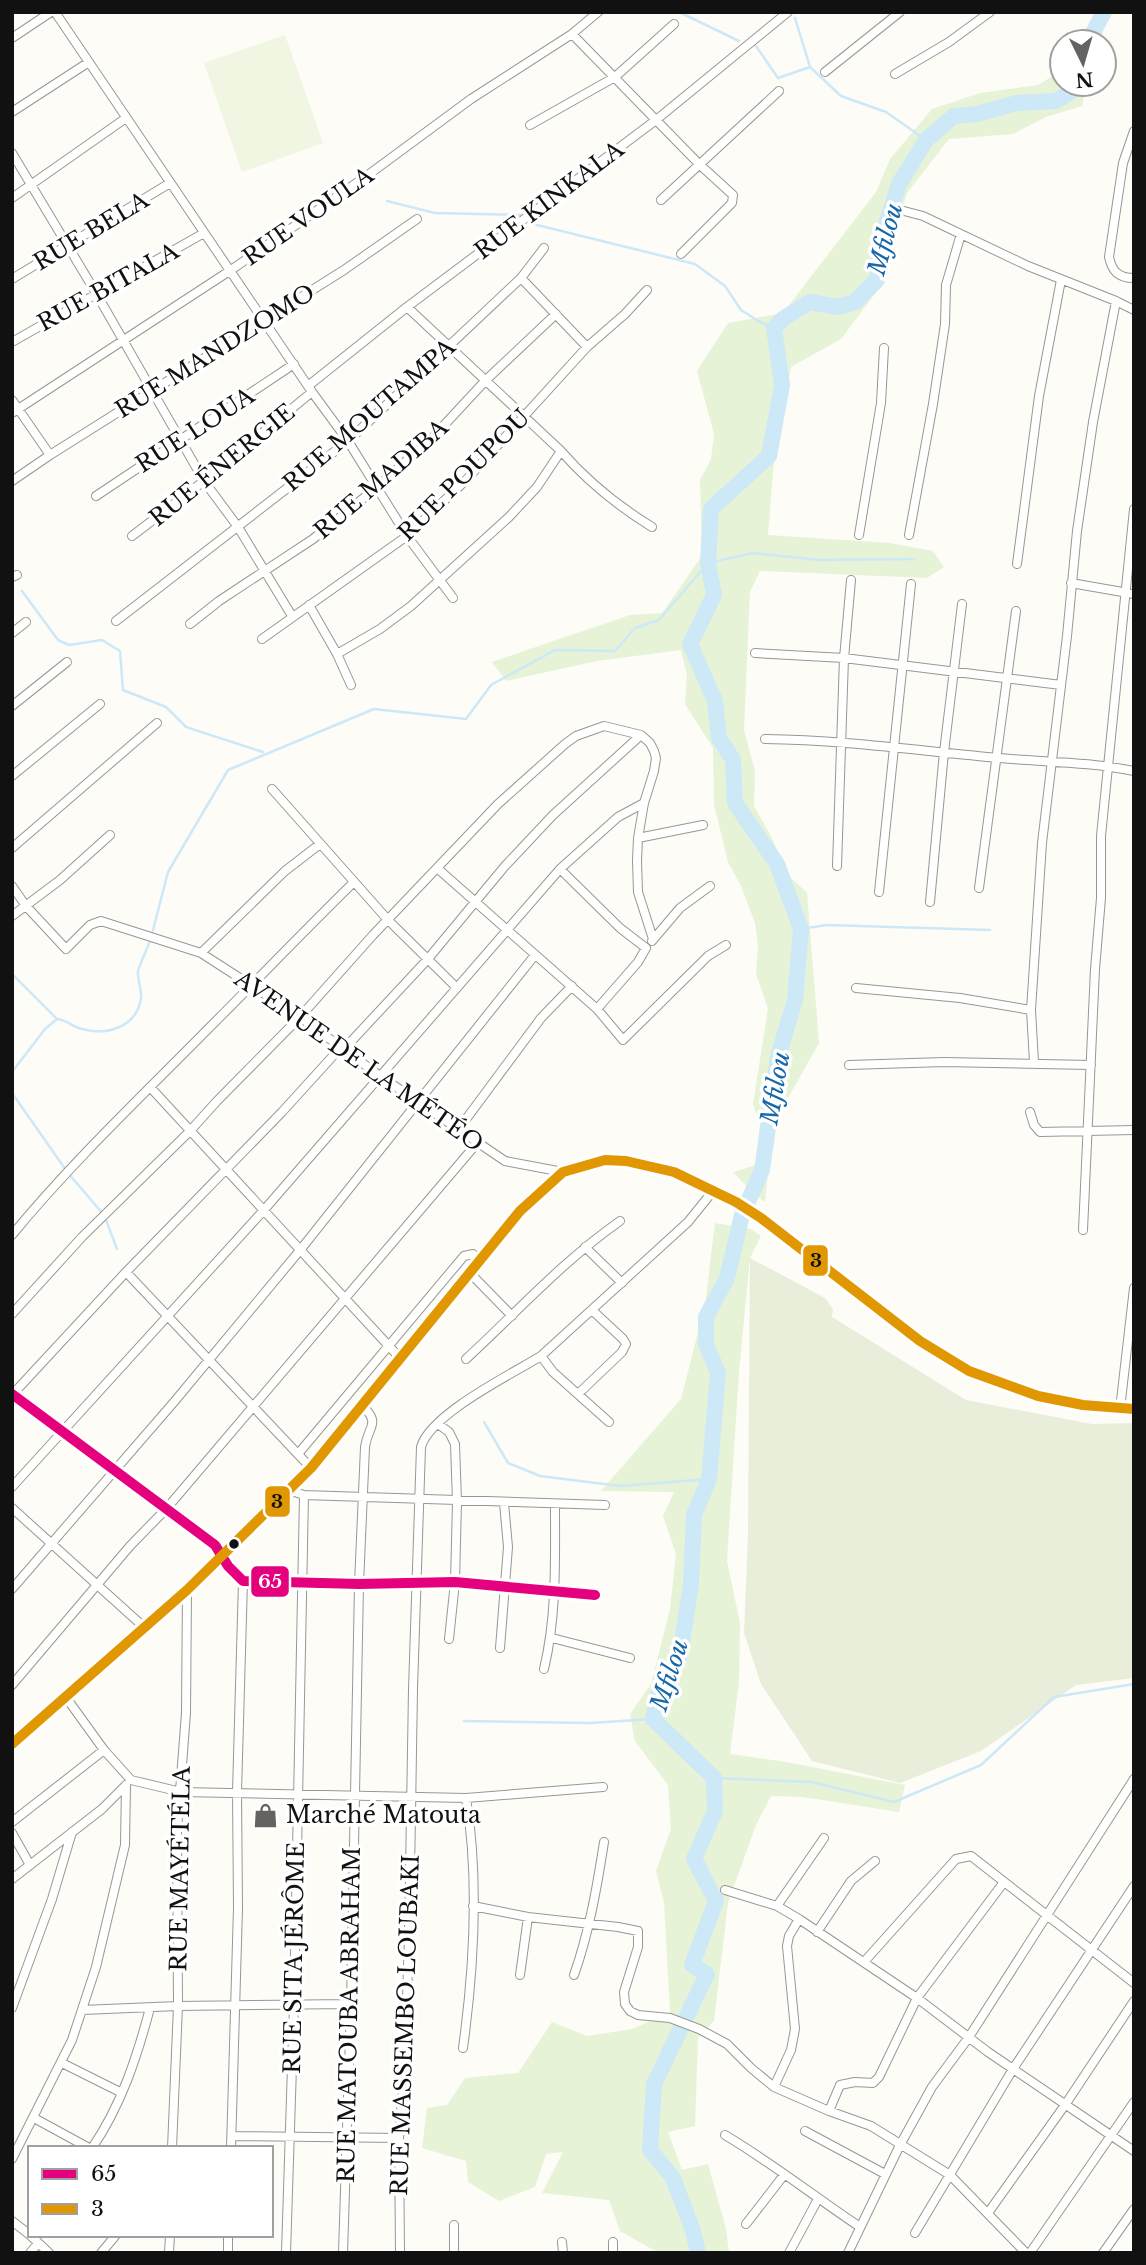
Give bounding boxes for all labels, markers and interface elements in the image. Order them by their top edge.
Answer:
north arrow [1048,28,1118,98]
text: N [1074,67,1094,92]
street label: RUE KINKALA [469,134,630,265]
street label: RUE VOULA [237,160,380,271]
street label: RUE BELA [28,185,155,276]
water label: Mfilou [861,200,909,279]
street label: RUE BITALA [33,236,184,337]
street label: RUE MANDZOMO [110,278,320,424]
street label: RUE MOUTAMPA [277,332,462,497]
street label: RUE LOUA [131,381,260,479]
street label: RUE ÉNERGIE [143,397,300,532]
street label: RUE POUPOU [392,403,536,547]
street label: RUE MADIBA [308,412,455,545]
street label: AVENUE DE LA MÉTÉO [229,963,489,1158]
water label: Mfilou [754,1049,796,1128]
line badge: 3 [802,1244,829,1277]
text: 3 [810,1249,822,1272]
line badge: 3 [264,1485,291,1518]
text: 3 [271,1490,283,1513]
unlabelled marker [227,1537,241,1551]
line badge: 65 [250,1565,290,1598]
text: 65 [258,1570,282,1593]
water label: Mfilou [644,1636,694,1715]
street label: RUE MAYÉTÉLA [163,1765,196,1972]
shop icon: Marché Matouta [252,1801,280,1829]
place label: Marché Matouta [286,1801,481,1829]
street label: RUE SITA JÉRÔME [276,1842,310,2074]
street label: RUE MATOUBA ABRAHAM [332,1847,366,2183]
street label: RUE MASSEMBO LOUBAKI [385,1854,425,2196]
legend [28,2146,273,2237]
text: 65 [91,2161,116,2187]
text: 3 [91,2196,104,2222]

